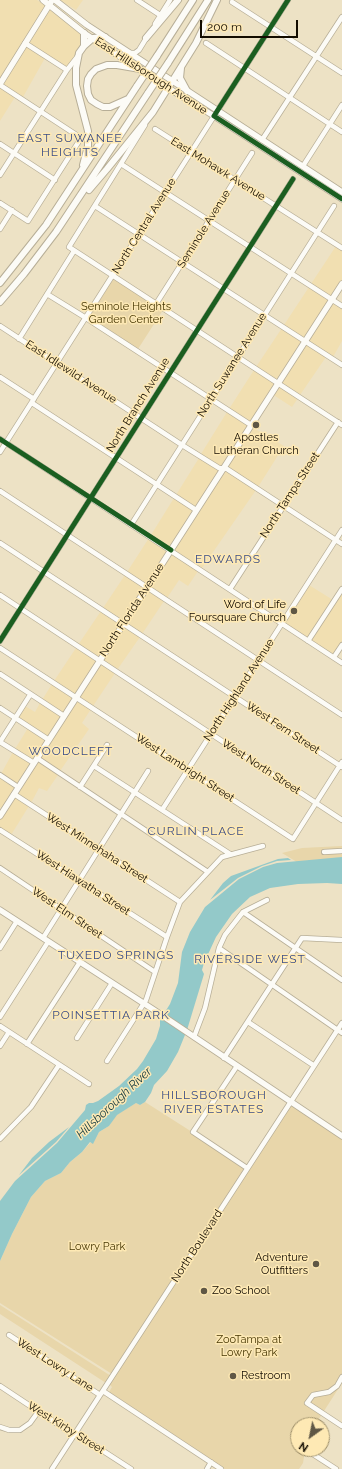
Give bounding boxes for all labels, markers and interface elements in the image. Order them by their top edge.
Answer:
scale bar [202,12,300,38]
text: 200 m [207,20,242,34]
street label: East Hillsborough Avenue [92,35,210,117]
district label: EAST SUWANEE HEIGHTS [17,131,123,159]
street label: East Mohawk Avenue [168,135,268,203]
street label: North Central Avenue [109,176,179,276]
street label: Seminole Avenue [175,188,233,270]
park label: Seminole Heights Garden Center [81,300,171,326]
street label: North Suwanee Avenue [194,310,270,420]
street label: East Idlewild Avenue [23,338,119,406]
street label: North Branch Avenue [103,355,173,455]
marker: Apostles Lutheran Church [251,420,261,430]
place label: Apostles Lutheran Church [213,431,299,457]
street label: North Tampa Street [257,450,323,540]
district label: EDWARDS [195,552,261,566]
street label: North Florida Avenue [97,561,167,659]
place label: Word of Life Foursquare Church [189,598,286,624]
marker: Word of Life Foursquare Church [289,606,299,616]
street label: North Highland Avenue [201,636,277,744]
street label: West Fern Street [244,699,322,757]
street label: West Lambright Street [133,731,237,805]
street label: West North Street [219,737,303,797]
district label: WOODCLEFT [29,744,113,758]
street label: West Minnehaha Street [44,810,150,886]
district label: CURLIN PLACE [147,824,245,838]
street label: West Hiawatha Street [33,848,133,918]
street label: West Elm Street [29,885,105,941]
district label: TUXEDO SPRINGS [58,948,174,962]
district label: RIVERSIDE WEST [194,952,306,966]
district label: POINSETTIA PARK [52,1008,170,1022]
water label: Hillsborough River [73,1064,155,1142]
district label: HILLSBOROUGH RIVER ESTATES [161,1088,267,1116]
street label: North Boulevard [169,1207,225,1285]
park label: Lowry Park [69,1240,125,1254]
place label: Adventure Outfitters [255,1251,308,1277]
marker: Adventure Outfitters [311,1259,321,1269]
place label: Zoo School [212,1284,270,1298]
marker: Zoo School [199,1286,209,1296]
park label: ZooTampa at Lowry Park [216,1333,282,1359]
street label: West Lowry Lane [14,1335,96,1395]
place label: Restroom [241,1369,290,1383]
marker: Restroom [228,1371,238,1381]
street label: West Kirby Street [25,1399,107,1457]
north arrow [290,1417,330,1457]
text: N [297,1439,311,1454]

